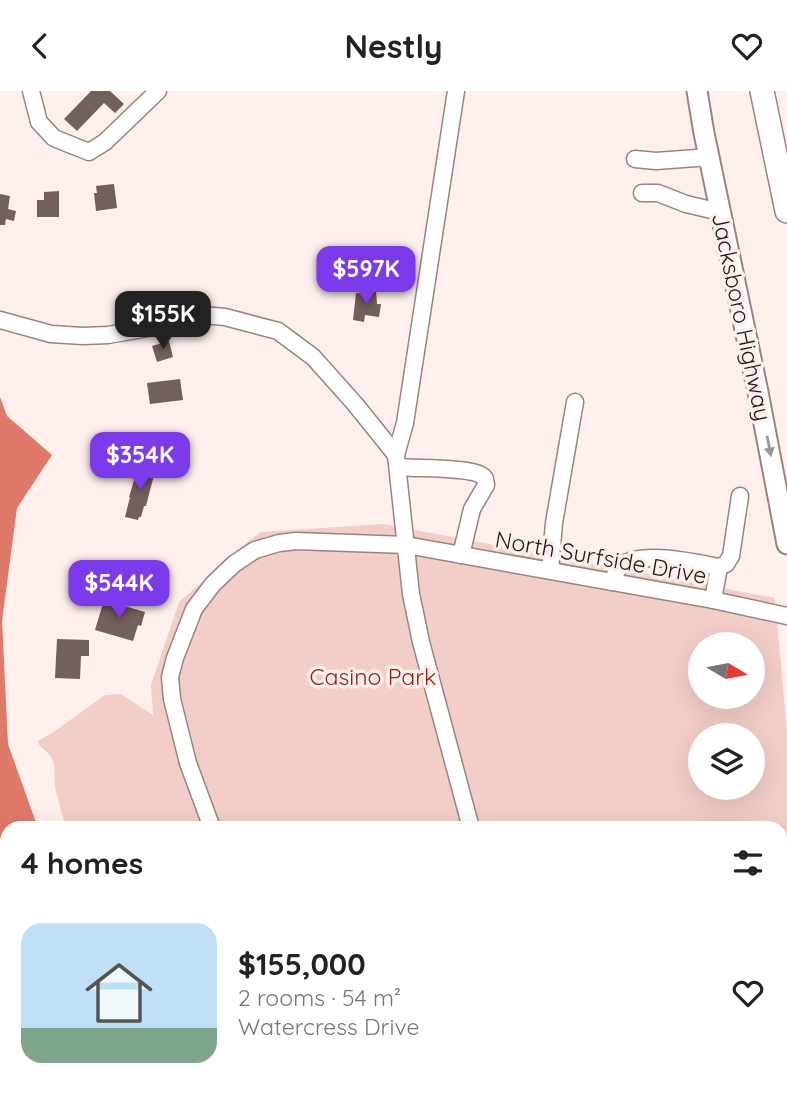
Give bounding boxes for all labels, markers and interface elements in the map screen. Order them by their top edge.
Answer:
text: Nestly [345,26,442,66]
icon: back [21,27,59,65]
icon: heart [728,27,766,65]
street label: Jacksboro Highway [706,210,778,424]
pin: $597K [317,247,415,306]
text: $597K [332,254,400,283]
pin: $155K [114,292,212,351]
text: $155K [131,299,195,328]
pin: $354K [91,433,189,492]
one-way arrow [763,435,774,457]
text: $354K [106,440,174,469]
street label: North Surfside Drive [493,524,709,590]
pin: $544K [70,561,168,620]
text: $544K [84,568,154,597]
north arrow [688,632,765,709]
map controls [688,632,765,800]
park label: Casino Park [310,662,436,691]
button: layers [688,723,765,800]
text: 4 homes [21,844,143,882]
icon: filters [729,844,767,882]
text: $155,000 [238,945,366,983]
icon: home [77,951,161,1035]
icon: heart [729,974,767,1012]
text: 2 rooms · 54 m² [238,983,401,1012]
text: Watercress Drive [238,1012,419,1041]

